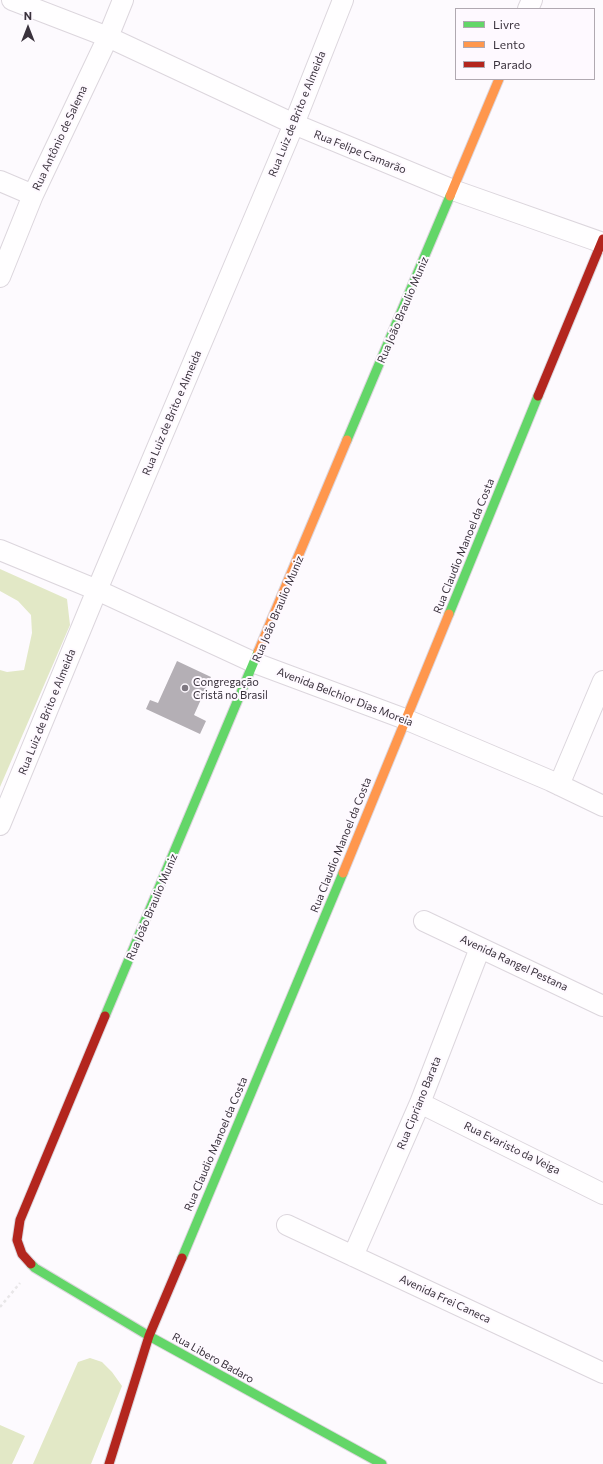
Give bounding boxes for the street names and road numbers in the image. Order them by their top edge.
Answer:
street label: Rua Luiz de Brito e Almeida [266,49,328,179]
street label: Rua Antônio de Salema [30,83,90,193]
street label: Rua Felipe Camarão [312,127,408,177]
street label: Rua João Braulio Muniz [375,255,431,365]
street label: Rua Luiz de Brito e Almeida [140,349,204,477]
street label: Rua Claudio Manoel da Costa [431,476,497,616]
street label: Rua João Braulio Muniz [250,554,306,664]
street label: Rua Luiz de Brito e Almeida [16,647,78,777]
street label: Avenida Belchior Dias Moreia [275,665,415,729]
street label: Rua Claudio Manoel da Costa [308,775,374,915]
street label: Rua João Braulio Muniz [124,852,180,962]
street label: Avenida Rangel Pestana [458,932,570,994]
street label: Rua Cipriano Barata [394,1054,444,1152]
street label: Rua Claudio Manoel da Costa [182,1075,250,1213]
street label: Rua Evaristo da Veiga [462,1119,562,1177]
street label: Avenida Frei Caneca [397,1272,493,1326]
street label: Rua Libero Badaro [170,1330,256,1386]

